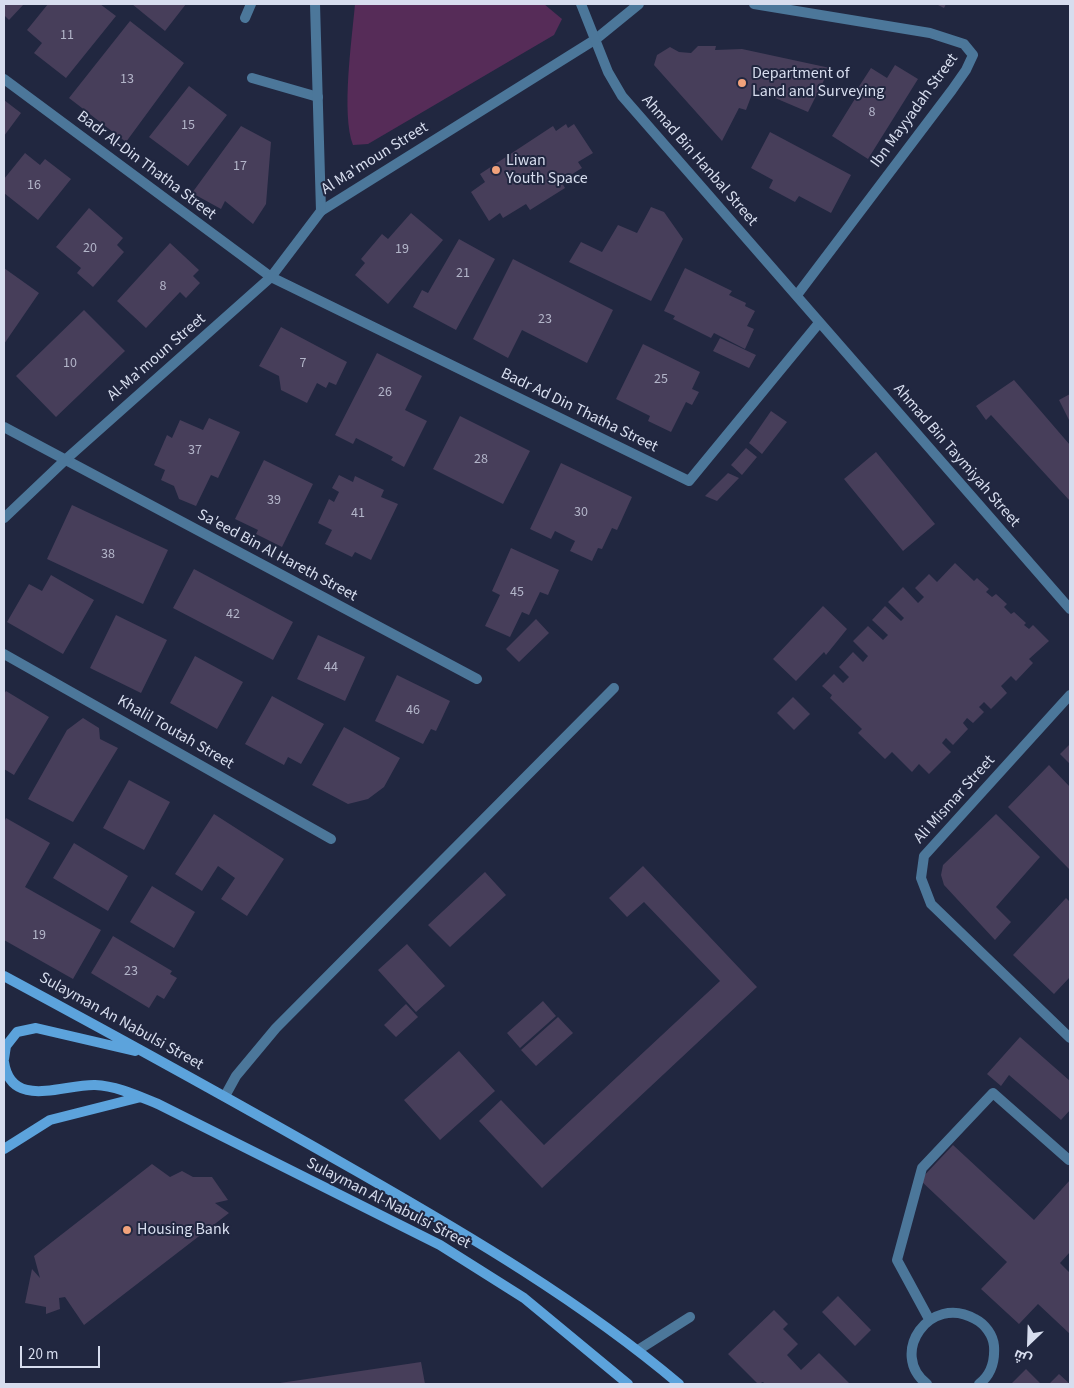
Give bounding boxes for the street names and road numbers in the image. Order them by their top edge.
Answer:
street label: Ibn Mayyadah Street [867,50,963,172]
street label: Ahmad Bin Hanbal Street [637,92,761,230]
street label: Badr Al-Din Thatha Street [73,107,219,225]
street label: Al Ma'moun Street [318,118,432,200]
street label: Al-Ma'moun Street [104,310,210,406]
street label: Badr Ad Din Thatha Street [497,365,661,457]
street label: Ahmad Bin Taymiyah Street [889,380,1023,532]
street label: Sa'eed Bin Al Hareth Street [194,506,360,606]
street label: Khalil Toutah Street [113,692,237,774]
street label: Ali Mismar Street [910,752,1000,848]
street label: Sulayman An Nabulsi Street [36,969,206,1075]
street label: Sulayman Al-Nabulsi Street [303,1154,473,1254]

